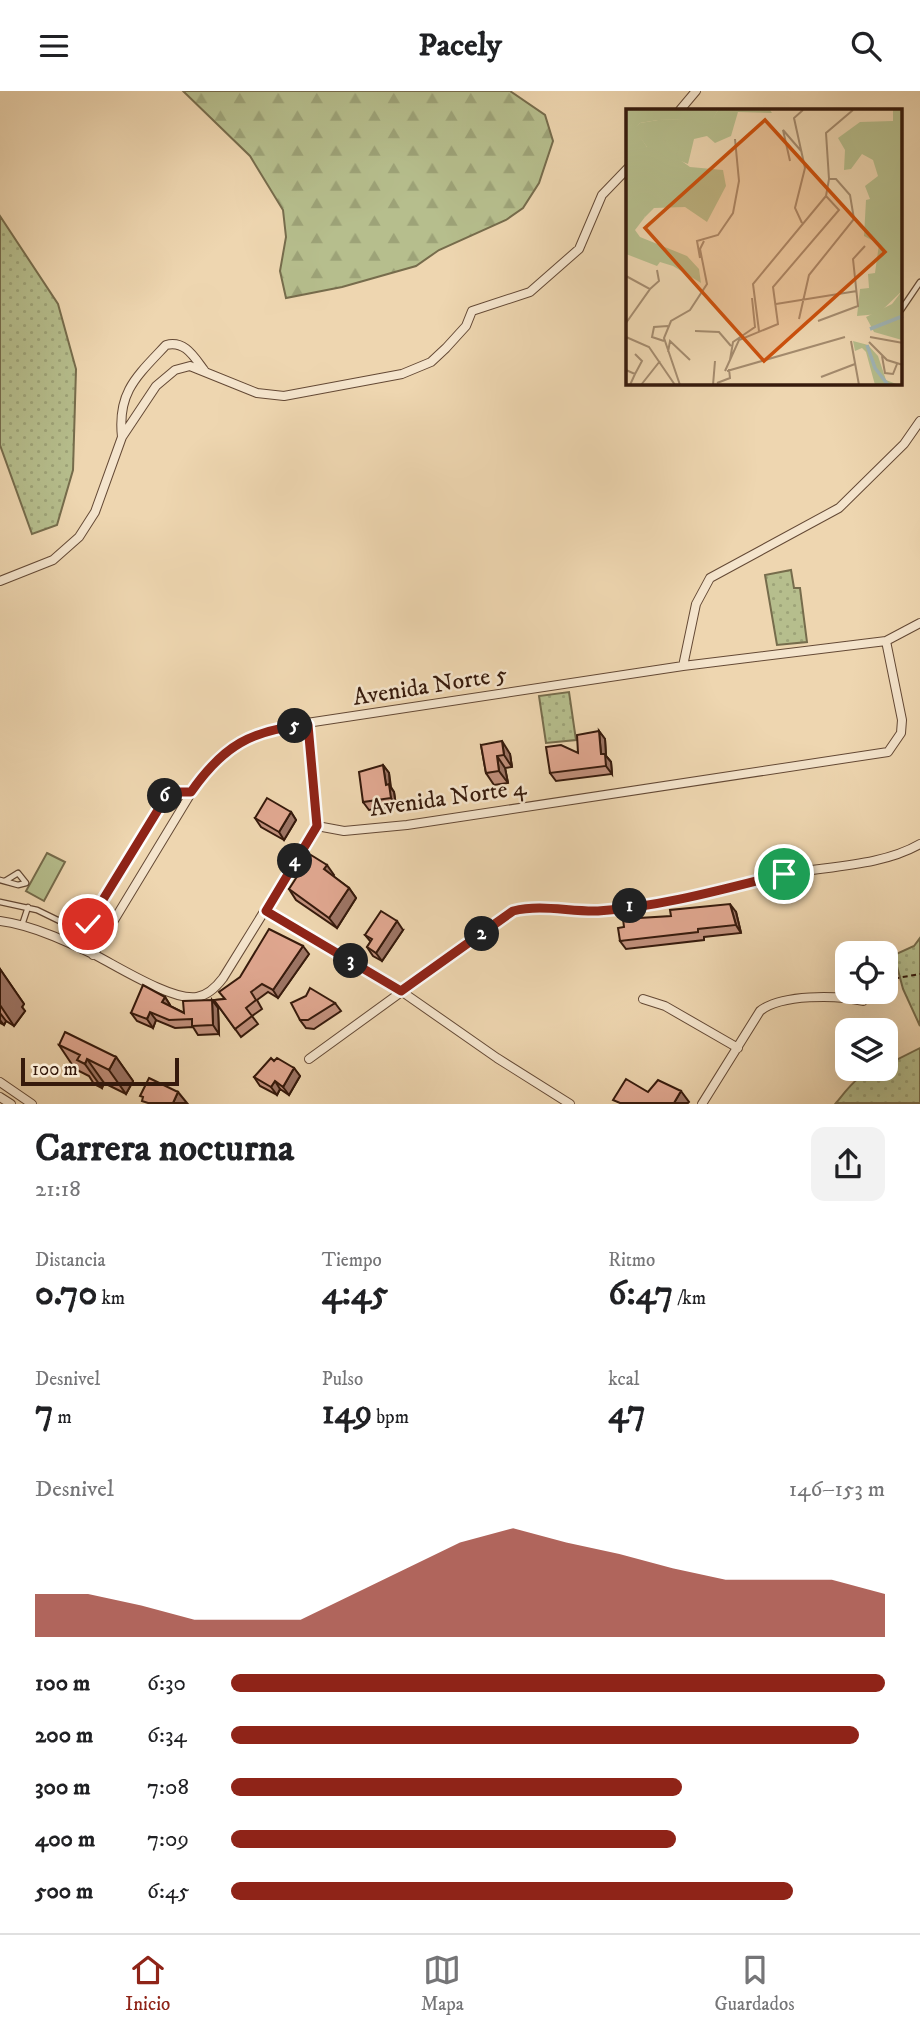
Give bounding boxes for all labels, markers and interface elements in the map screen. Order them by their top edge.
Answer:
text: Pacely [418,26,502,66]
icon: menu [35,27,73,65]
icon: search [847,27,885,65]
inset map [626,109,902,385]
street label: Avenida Norte 5 [351,659,509,713]
pin: 5 [278,709,312,743]
text: 5 [290,714,299,737]
street label: Avenida Norte 4 [368,772,529,824]
pin: 6 [148,779,182,813]
text: 6 [160,784,169,807]
pin: 4 [278,843,312,879]
pin [754,844,814,904]
text: 4 [289,849,300,872]
icon: arrive [765,855,803,893]
pin: 1 [612,889,648,923]
pin [58,894,118,954]
text: 1 [626,894,633,917]
icon: check [69,905,107,943]
pin: 2 [464,917,500,951]
text: 2 [477,922,486,945]
map controls [835,941,898,1081]
button: locate [835,941,898,1004]
pin: 3 [334,943,368,979]
text: 3 [347,949,354,972]
button: layers [835,1018,898,1081]
scale bar [21,1055,178,1086]
text: 100 m [32,1058,78,1081]
text: Carrera nocturna [35,1125,294,1173]
button: share [811,1127,885,1201]
text: 21:18 [35,1175,81,1204]
text: Distancia [35,1249,106,1272]
text: Tiempo [322,1249,382,1272]
text: Ritmo [608,1249,655,1272]
text: 0.70 [35,1272,97,1316]
text: 4:45 [322,1272,388,1316]
text: 6:47 [608,1272,673,1316]
text: km [97,1287,125,1310]
text: /km [673,1287,706,1310]
text: Desnivel [35,1368,100,1391]
text: Pulso [322,1368,363,1391]
text: kcal [608,1368,640,1391]
text: 7 [35,1391,53,1435]
text: 149 [322,1391,372,1435]
text: 47 [608,1391,646,1435]
text: m [53,1406,72,1429]
text: bpm [372,1406,409,1429]
text: Desnivel [35,1475,114,1504]
text: 146–153 m [789,1475,885,1504]
text: 100 m [35,1669,90,1698]
text: 6:30 [147,1669,186,1698]
text: 200 m [35,1721,93,1750]
text: 6:34 [147,1721,187,1750]
text: 300 m [35,1773,91,1802]
text: 7:08 [147,1773,189,1802]
text: 400 m [35,1825,95,1854]
text: 7:09 [147,1825,189,1854]
text: 500 m [35,1877,93,1906]
text: 6:45 [147,1877,190,1906]
tab: Inicio [125,1951,170,2016]
tab: Mapa [421,1951,464,2016]
tab: Guardados [715,1951,795,2016]

